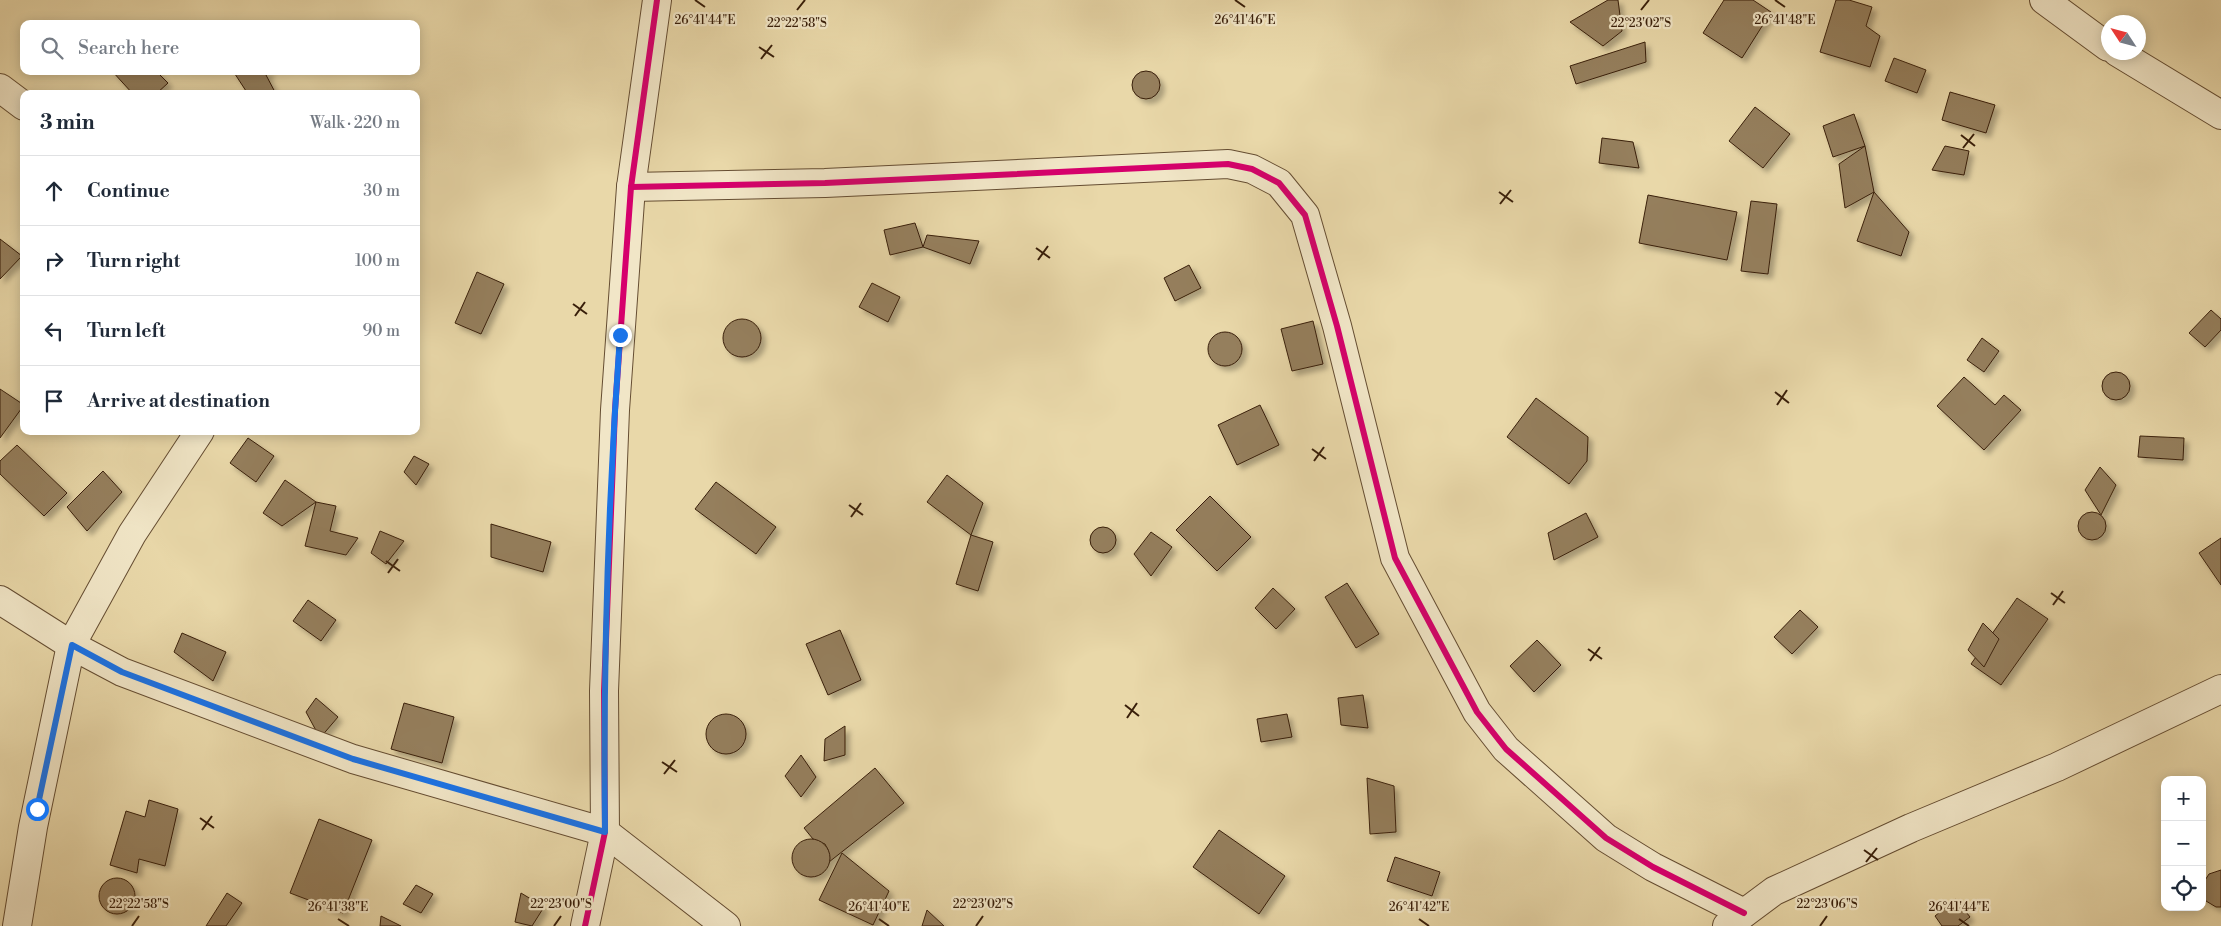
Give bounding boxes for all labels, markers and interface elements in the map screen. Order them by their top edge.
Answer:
text: 26°41'44"E [674,13,736,28]
text: 26°41'46"E [1215,13,1275,28]
text: 26°41'48"E [1755,13,1816,28]
north arrow [2101,15,2146,60]
text: 22°22'58"S [767,16,827,31]
text: 22°23'02"S [1611,16,1671,31]
search box [20,20,420,75]
icon: search [38,34,66,62]
text: Search here [78,36,179,60]
text: 3 min [40,110,95,136]
text: Walk · 220 m [310,113,400,133]
icon: ahead [40,177,68,205]
text: Continue [87,179,170,203]
text: 30 m [363,181,400,201]
icon: right [40,247,68,275]
text: Turn right [87,249,180,273]
text: 100 m [355,251,400,271]
icon: left [40,317,68,345]
text: Turn left [87,319,166,343]
text: 90 m [362,321,400,341]
route end [609,324,632,347]
icon: arrive [40,387,68,415]
text: Arrive at destination [87,389,270,413]
map controls [2161,776,2206,911]
button: + [2161,776,2206,821]
route start [26,798,49,821]
button: − [2161,821,2206,866]
button: locate [2161,866,2206,911]
text: 22°22'58"S [109,897,169,912]
text: 22°23'00"S [530,897,592,912]
text: 22°23'02"S [953,897,1013,912]
text: 22°23'06"S [1796,897,1858,912]
text: 26°41'38"E [308,900,368,915]
text: 26°41'40"E [848,900,910,915]
text: 26°41'42"E [1389,900,1449,915]
text: 26°41'44"E [1928,900,1990,915]

